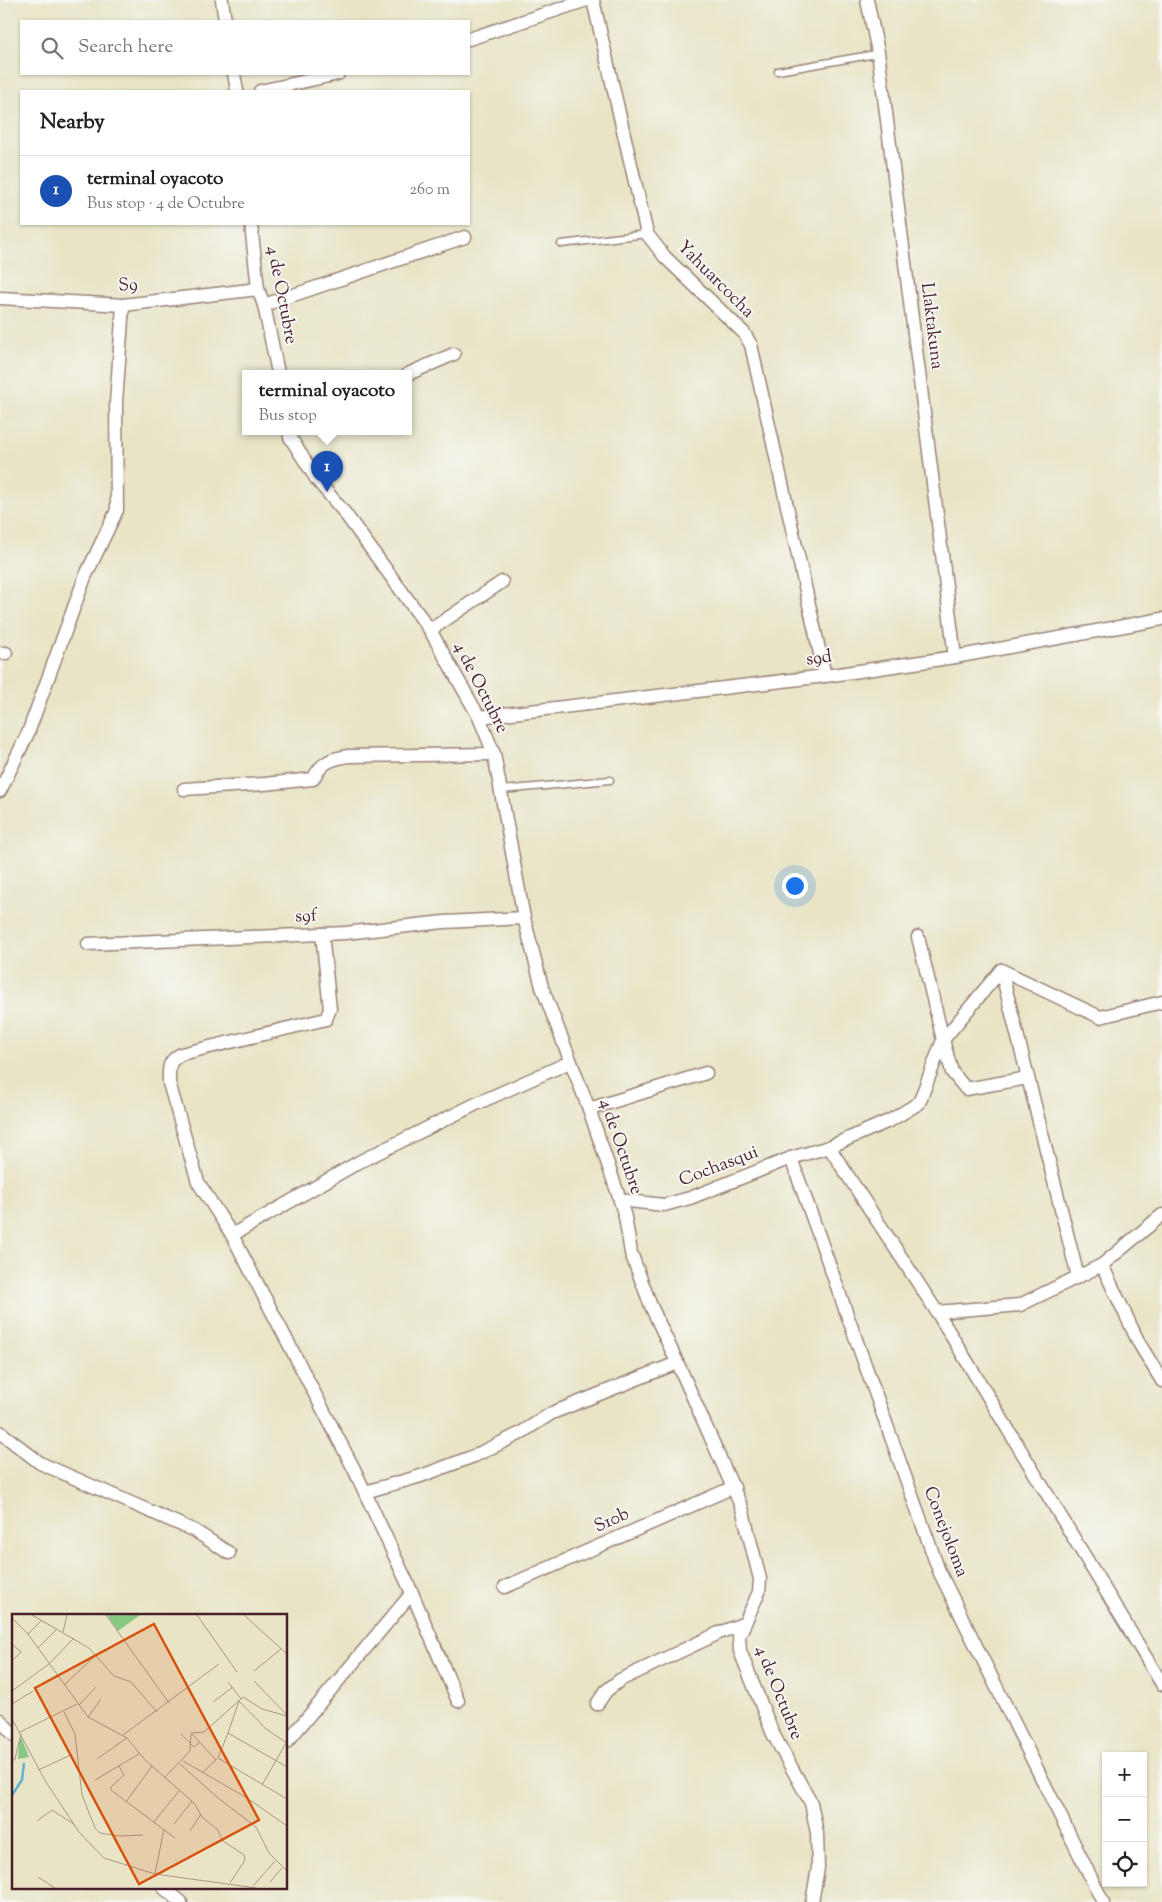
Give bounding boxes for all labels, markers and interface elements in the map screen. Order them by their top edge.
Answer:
search box [20,20,470,75]
icon: search [38,34,66,62]
text: Search here [78,34,173,61]
text: Nearby [40,108,105,138]
text: terminal oyacoto [87,166,224,193]
text: 1 [53,179,59,202]
text: 260 m [409,179,450,202]
text: Bus stop · 4 de Octubre [87,193,245,216]
street label: Yahuarcocha [670,235,760,325]
street label: 4 de Octubre [259,244,303,346]
street label: S9 [118,272,139,299]
street label: Llaktakuna [913,281,949,371]
popup [242,370,412,435]
text: terminal oyacoto [259,378,395,405]
text: Bus stop [259,405,317,428]
pin: 1 [311,451,343,492]
street label: 4 de Octubre [446,638,514,738]
street label: s9d [804,644,834,674]
your location [782,873,808,899]
street label: s9f [294,903,318,931]
street label: 4 de Octubre [591,1096,649,1198]
street label: Cochasqui [676,1140,762,1194]
street label: Conejoloma [916,1483,974,1581]
street label: S10b [590,1502,634,1540]
inset map [12,1614,288,1890]
street label: 4 de Octubre [747,1642,809,1744]
map controls [1102,1752,1147,1887]
button: + [1102,1752,1147,1797]
button: − [1102,1797,1147,1842]
button: locate [1102,1842,1147,1887]

